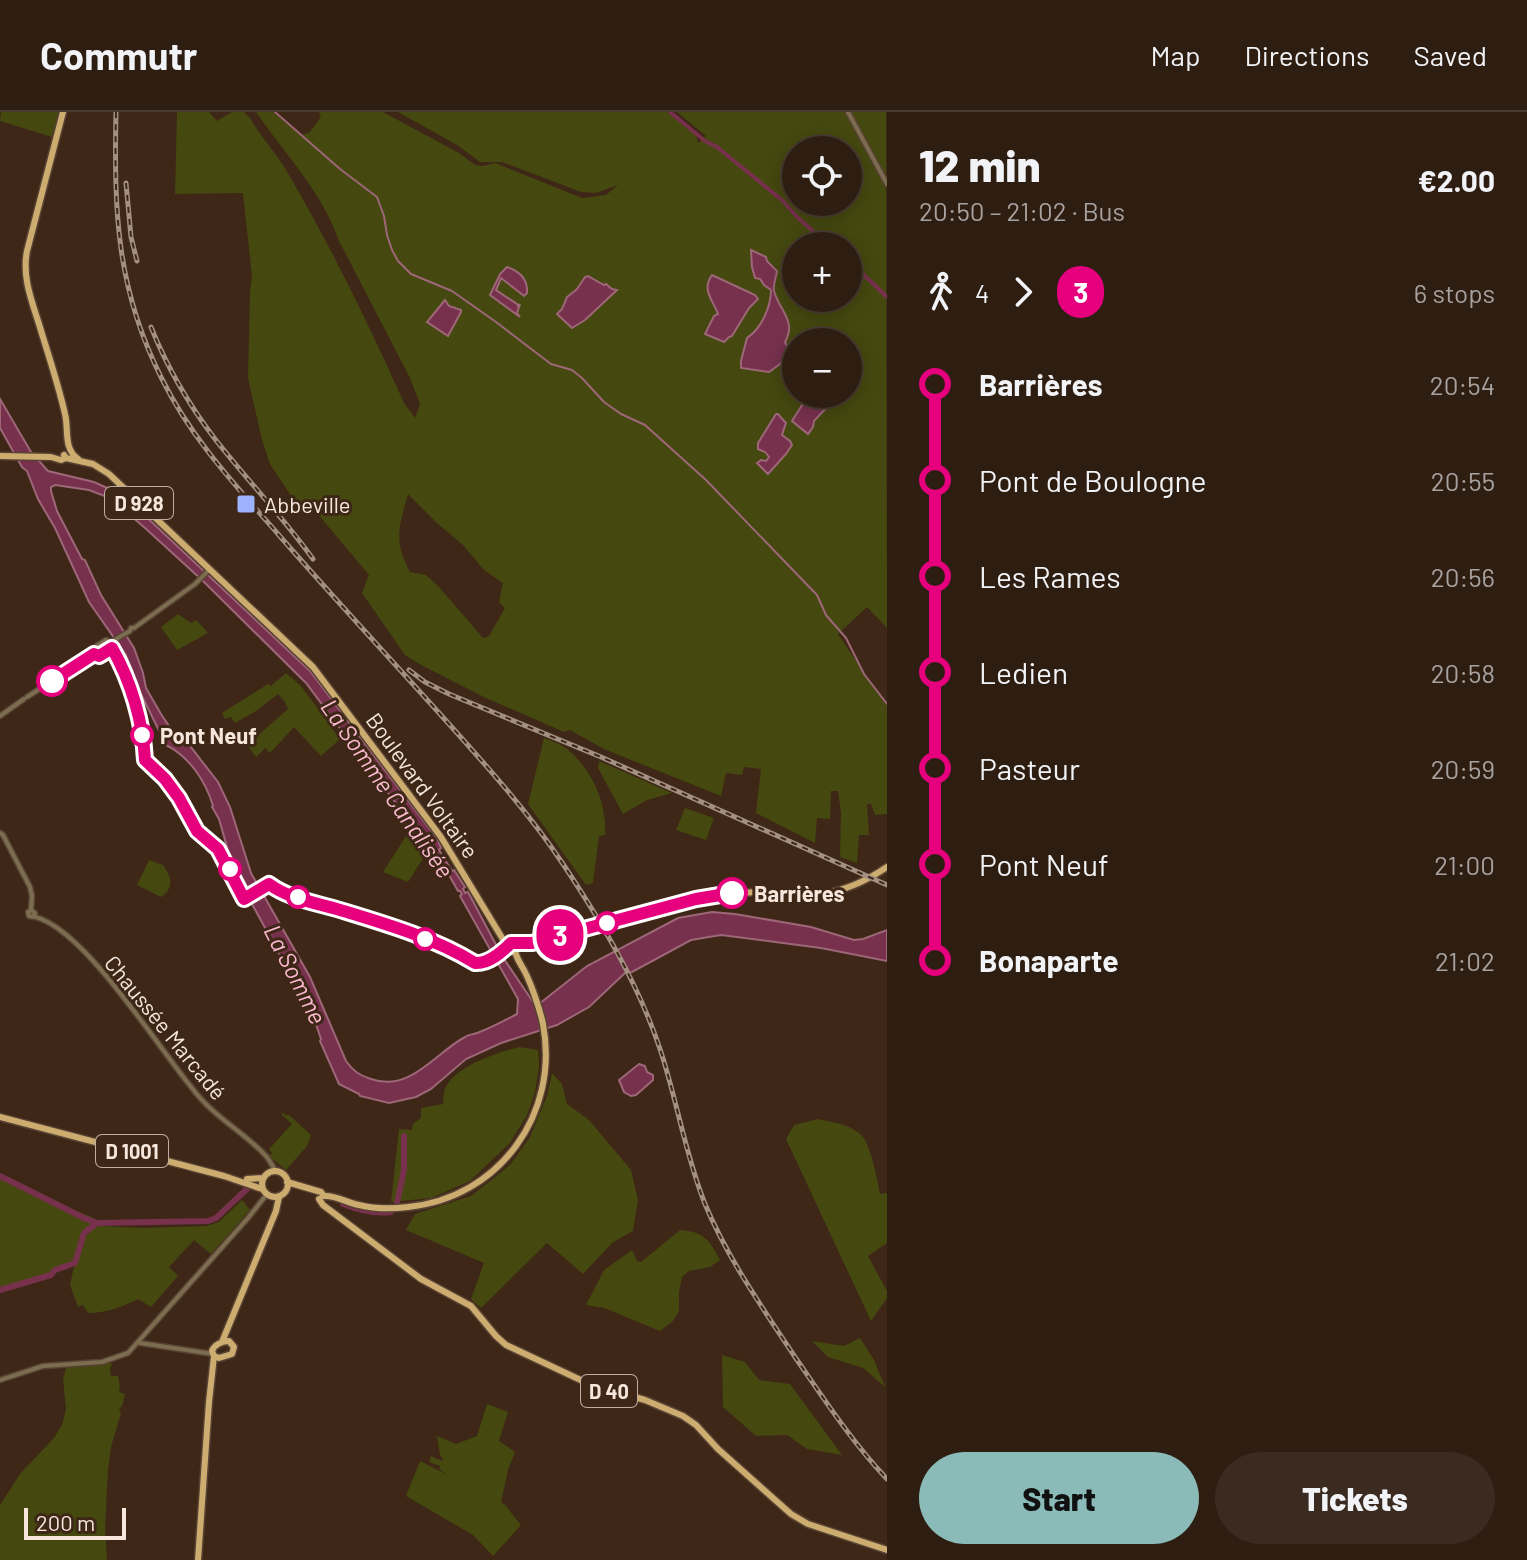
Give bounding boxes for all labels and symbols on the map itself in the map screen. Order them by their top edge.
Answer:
road number: D 928 [105,487,173,519]
place label: Abbeville [264,491,351,517]
marker: Abbeville [235,493,257,515]
unlabelled marker [37,666,67,696]
water label: La Somme Canalisée [315,693,461,883]
street label: Boulevard Voltaire [362,707,484,863]
place label: Pont Neuf [160,722,257,748]
marker: Pont Neuf [131,724,153,746]
unlabelled marker [219,858,241,880]
marker: Barrières [717,878,747,908]
place label: Barrières [754,880,845,906]
unlabelled marker [287,886,309,908]
line badge: 3 [534,909,586,961]
unlabelled marker [596,912,618,934]
water label: La Somme [259,919,333,1029]
unlabelled marker [414,928,436,950]
street label: Chaussée Marcadé [100,950,232,1104]
road number: D 1001 [96,1135,168,1167]
road number: D 40 [581,1375,637,1407]
scale bar [24,1504,126,1540]

